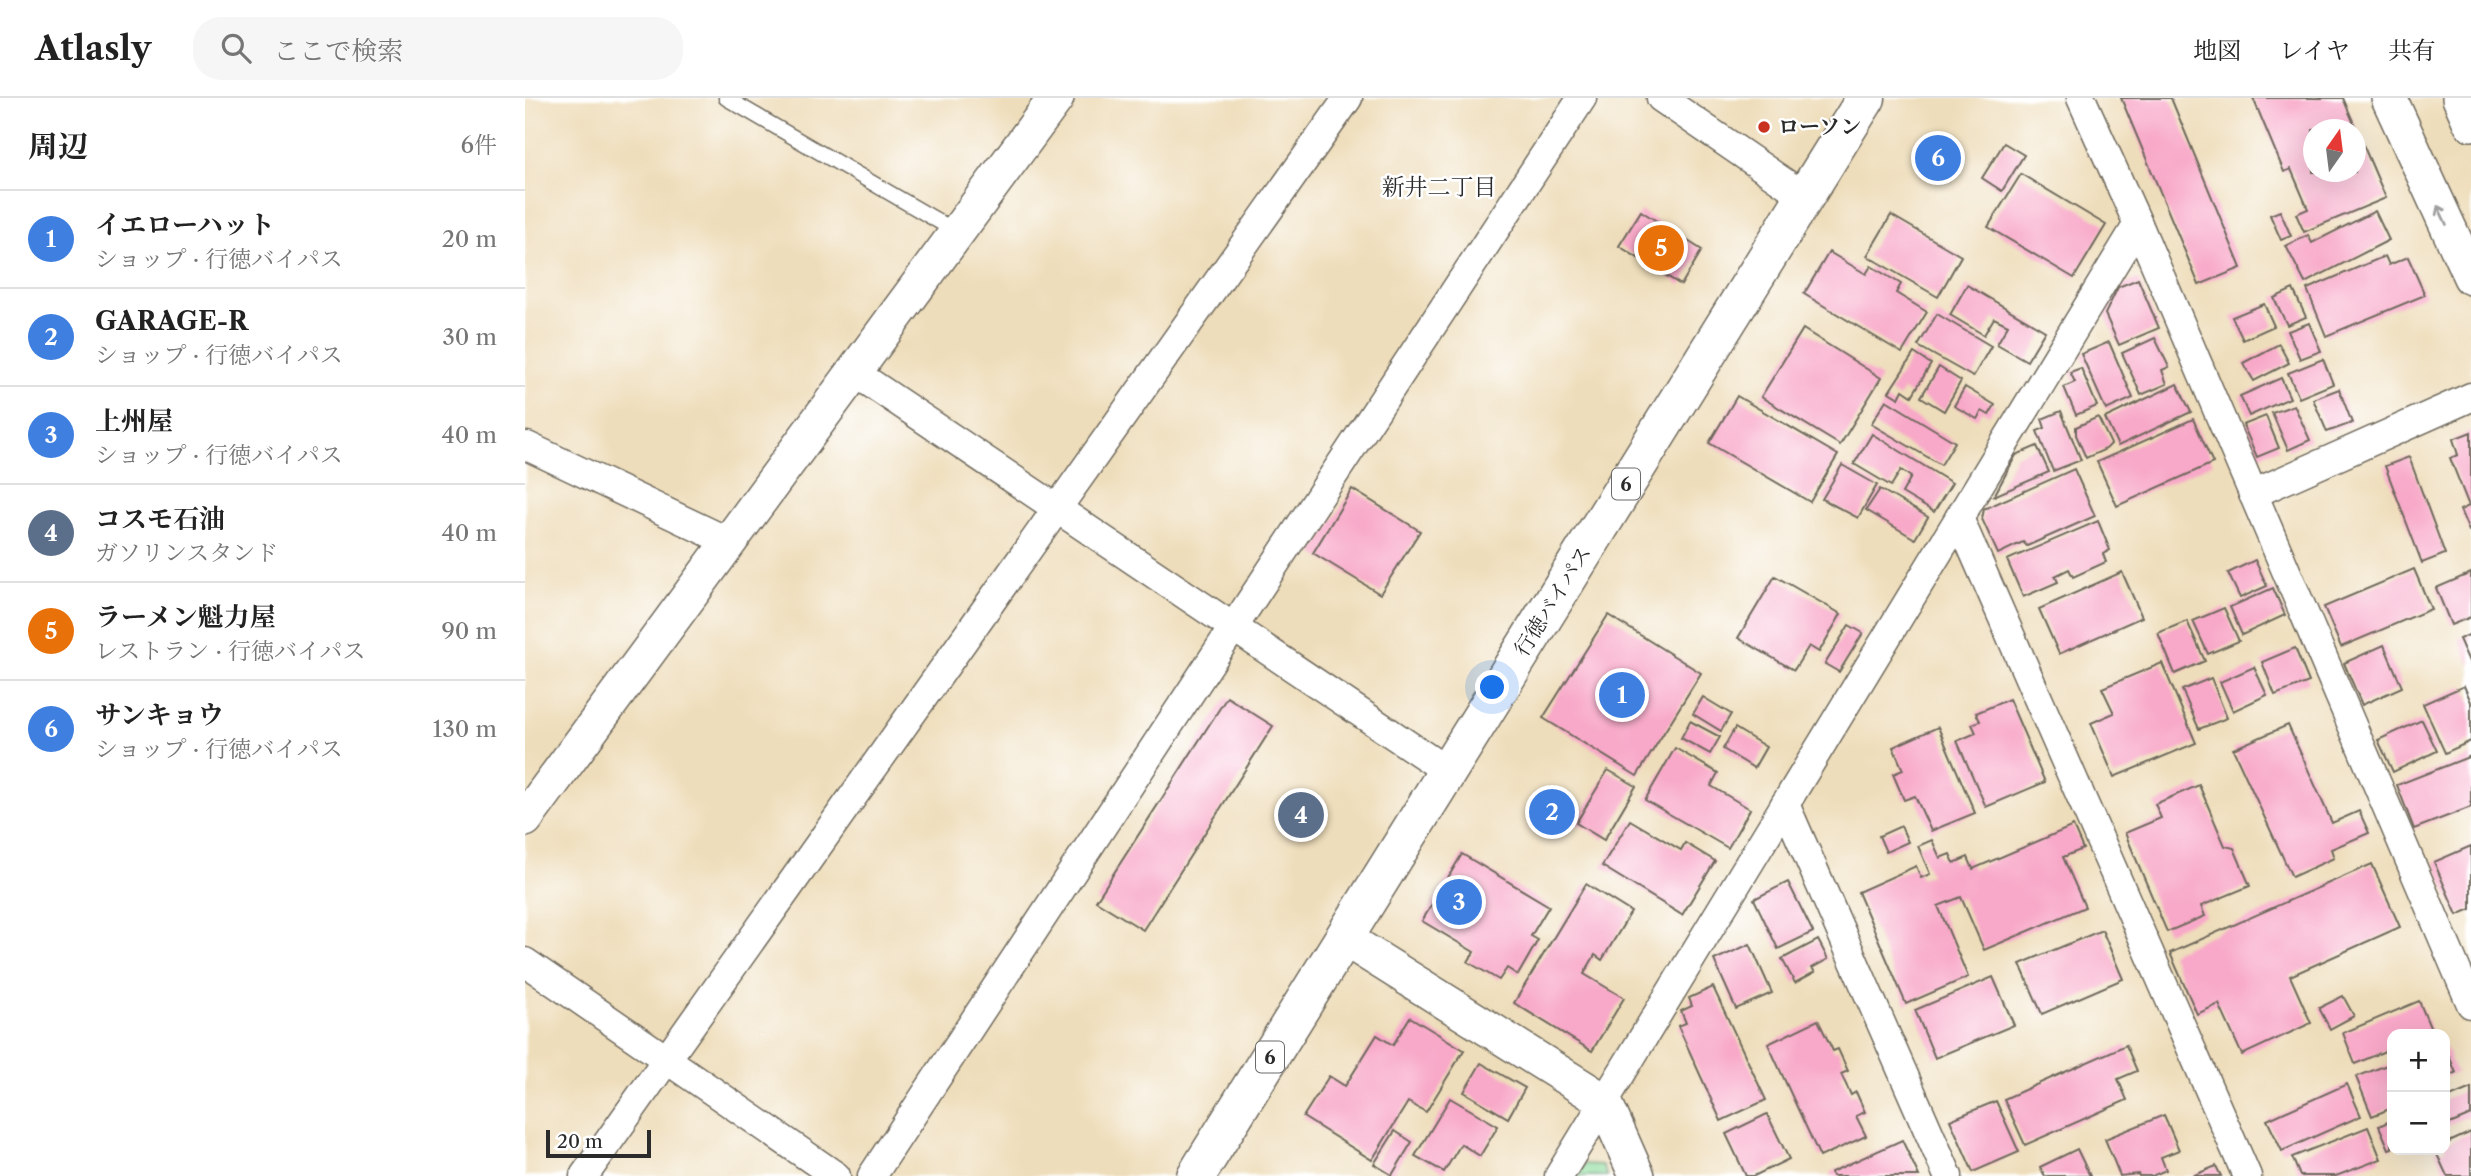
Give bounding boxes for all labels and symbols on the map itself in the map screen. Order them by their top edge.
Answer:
place label: ローソン [1778,114,1861,139]
marker: ローソン [1756,119,1772,135]
north arrow [2303,119,2366,182]
pin: 6 [1915,132,1961,184]
district label: 新井二丁目 [1382,173,1497,201]
one-way arrow [2435,205,2449,226]
pin: 5 [1638,222,1684,274]
road number: 6 [1612,468,1640,500]
street label: 行徳バイパス [1509,541,1596,661]
pin: 1 [1599,669,1645,721]
your location [1475,670,1509,704]
pin: 2 [1529,786,1575,838]
pin: 4 [1278,789,1324,841]
pin: 3 [1436,876,1482,928]
road number: 6 [1256,1042,1284,1072]
scale bar [546,1127,651,1159]

